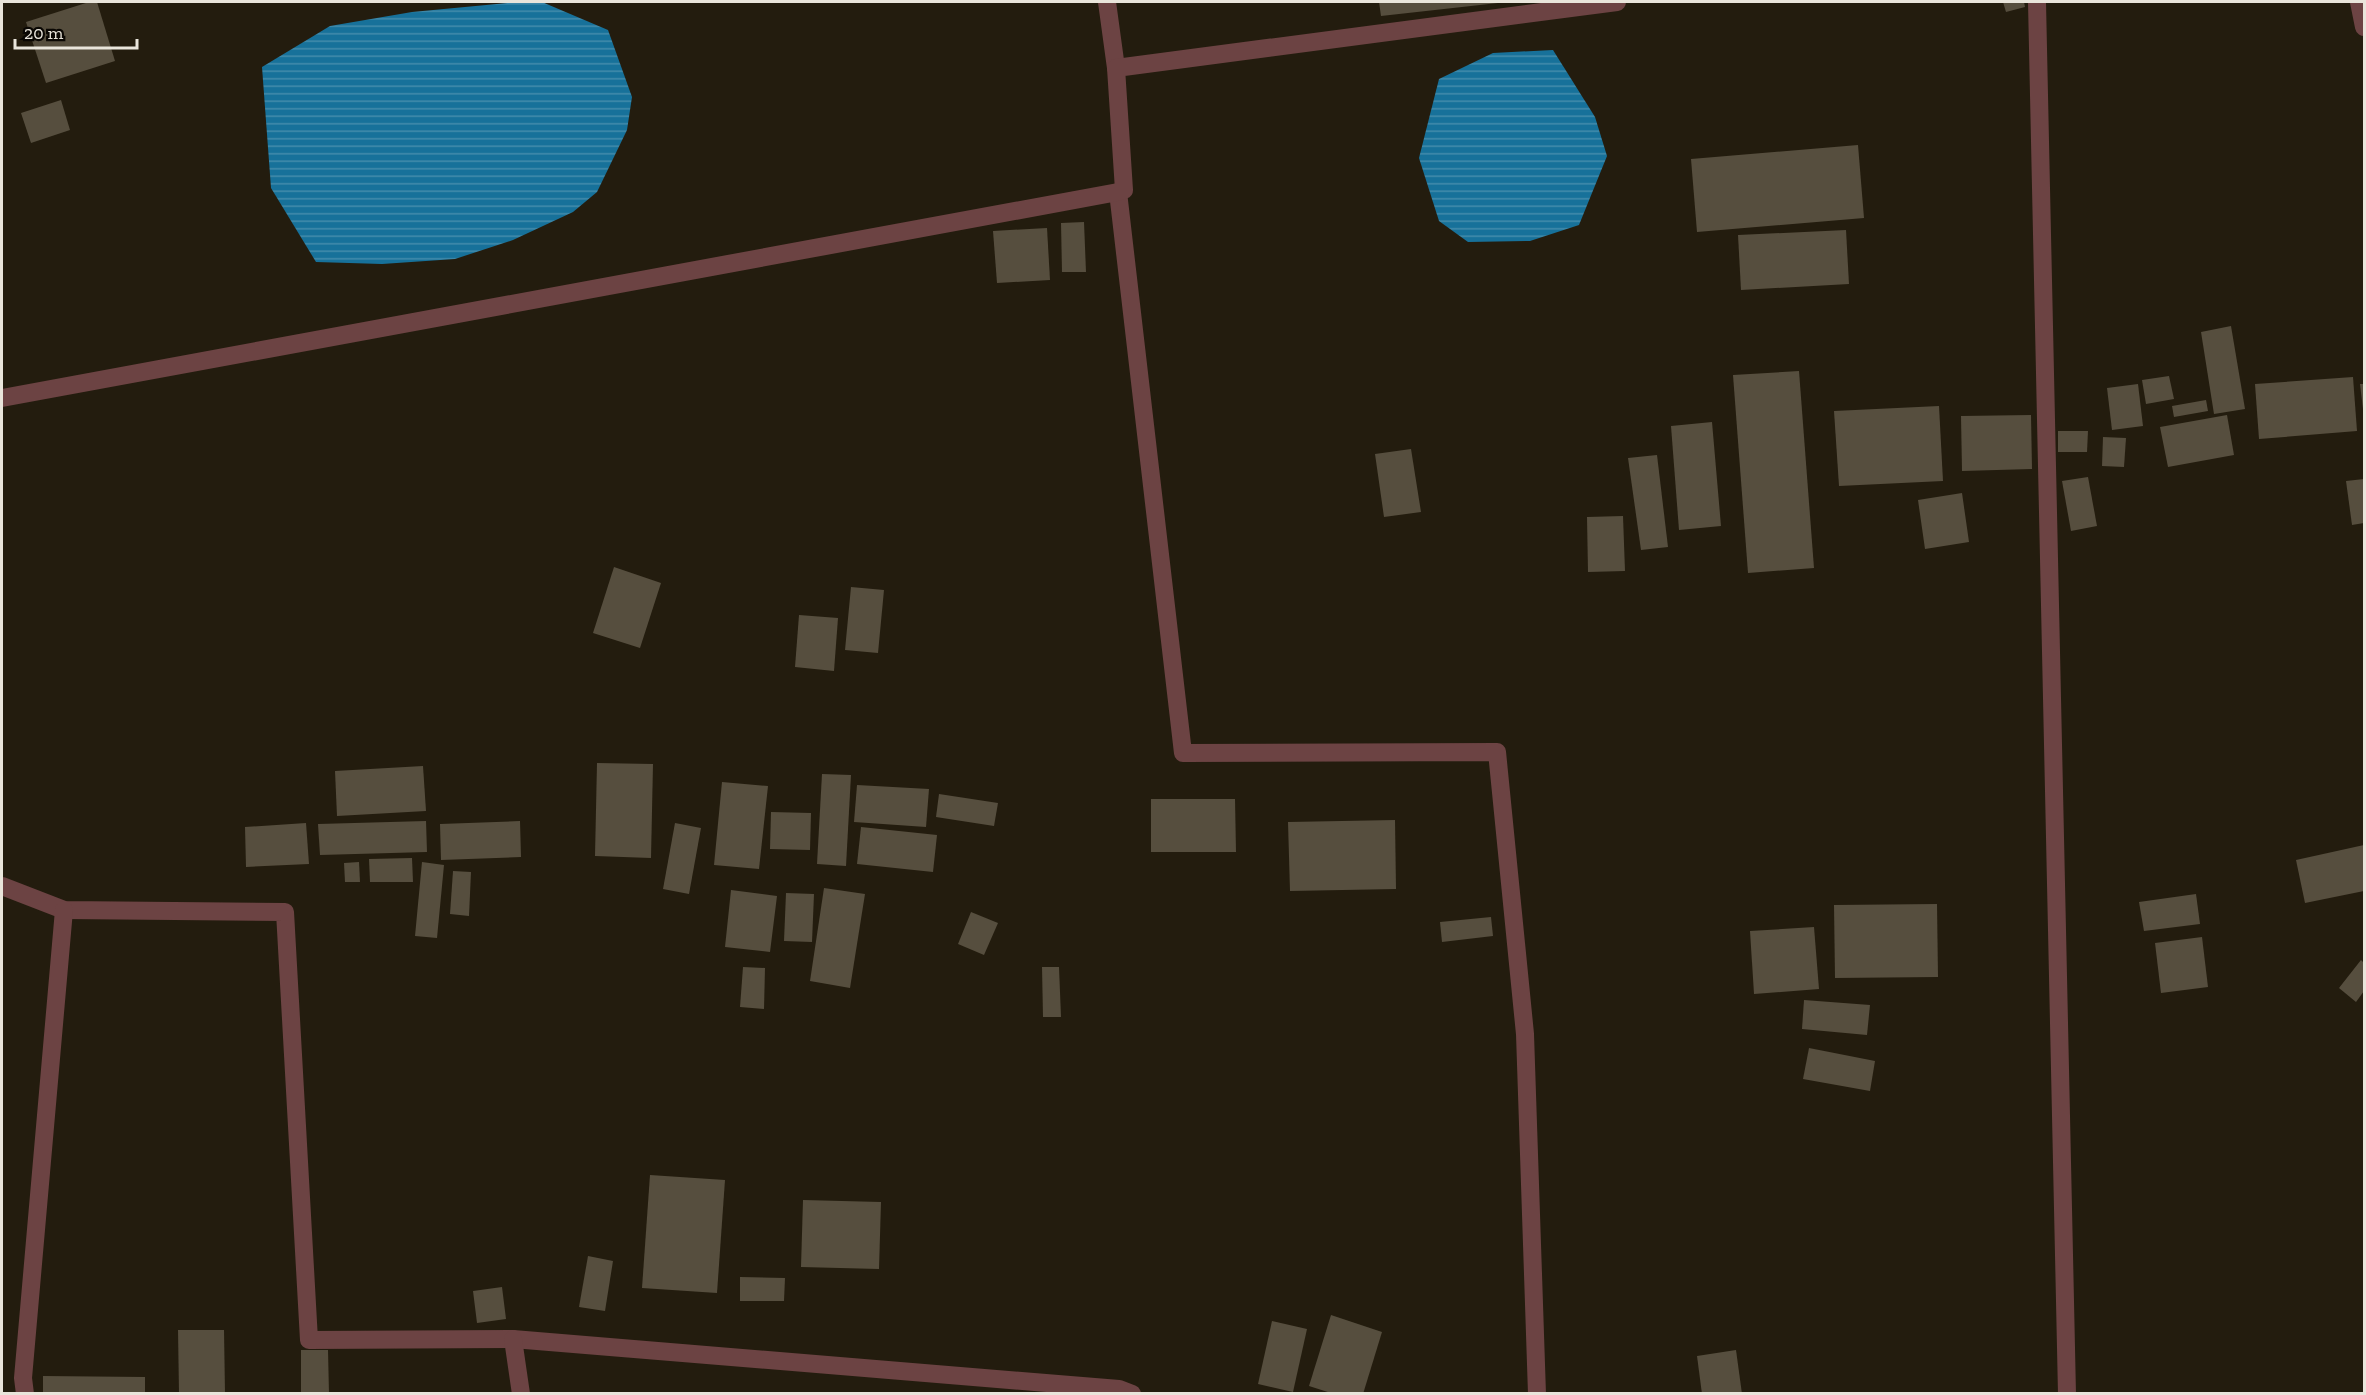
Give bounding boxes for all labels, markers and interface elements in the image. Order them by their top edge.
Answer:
scale bar [15,12,136,50]
text: 20 m [24,22,64,44]

